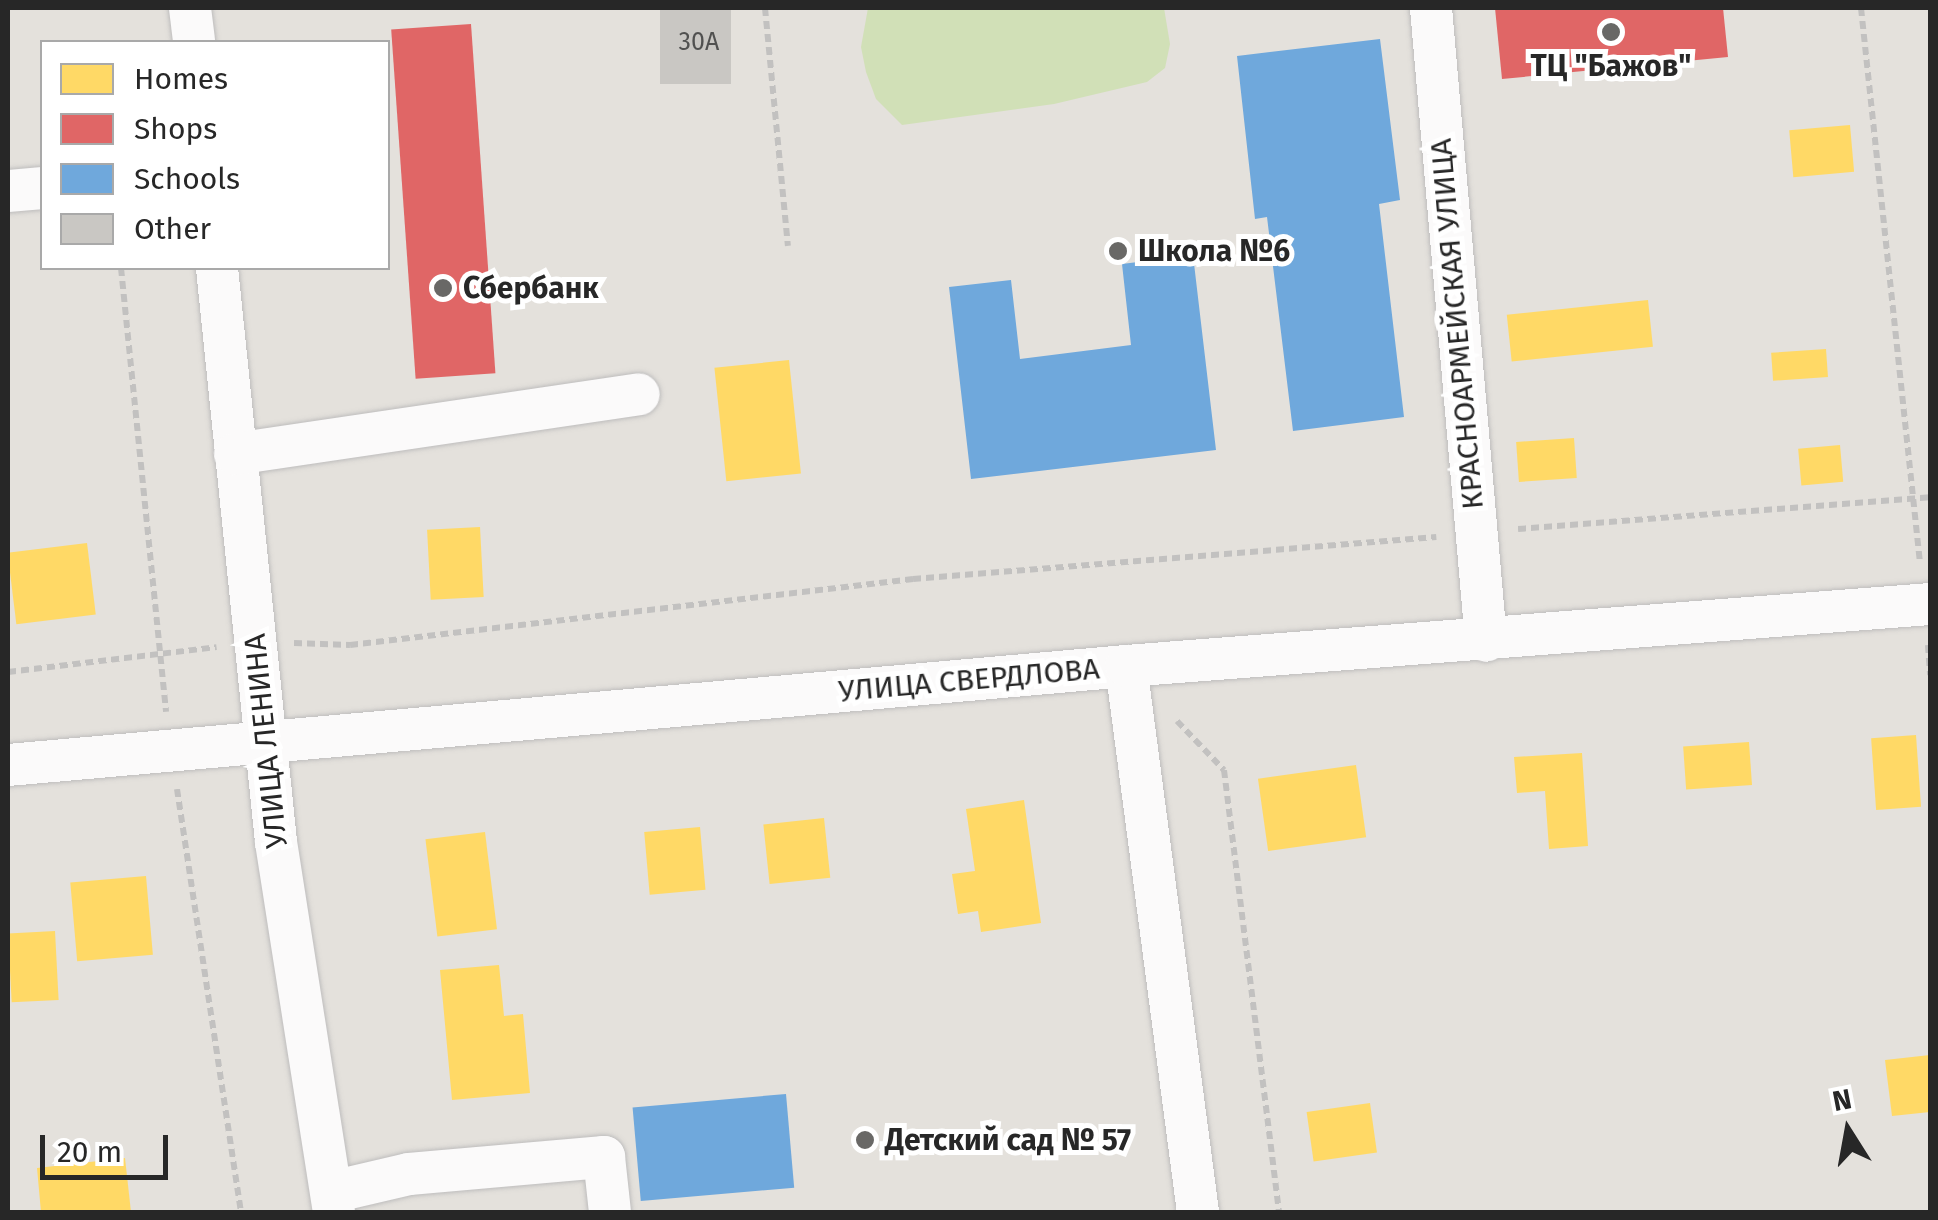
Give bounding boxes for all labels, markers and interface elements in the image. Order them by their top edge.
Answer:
marker: ТЦ "Бажов" [1600,21,1622,43]
house number: 30А [679,27,719,57]
legend [40,40,390,270]
place label: ТЦ "Бажов" [1531,48,1691,84]
text: Homes [134,61,228,97]
text: Shops [134,111,217,147]
street label: КРАСНОАРМЕЙСКАЯ УЛИЦА [1423,137,1491,511]
text: Schools [134,161,240,197]
text: Other [134,211,211,247]
place label: Школа №6 [1138,233,1290,269]
marker: Школа №6 [1107,240,1129,262]
place label: Сбербанк [463,270,599,306]
marker: Сбербанк [432,277,454,299]
street label: УЛИЦА ЛЕНИНА [237,632,295,850]
street label: УЛИЦА СВЕРДЛОВА [837,651,1101,709]
north arrow [1798,1080,1898,1180]
text: N [1830,1082,1854,1118]
scale bar [45,1115,172,1177]
place label: Детский сад № 57 [885,1122,1131,1158]
marker: Детский сад № 57 [854,1129,876,1151]
text: 20 m [57,1134,122,1170]

